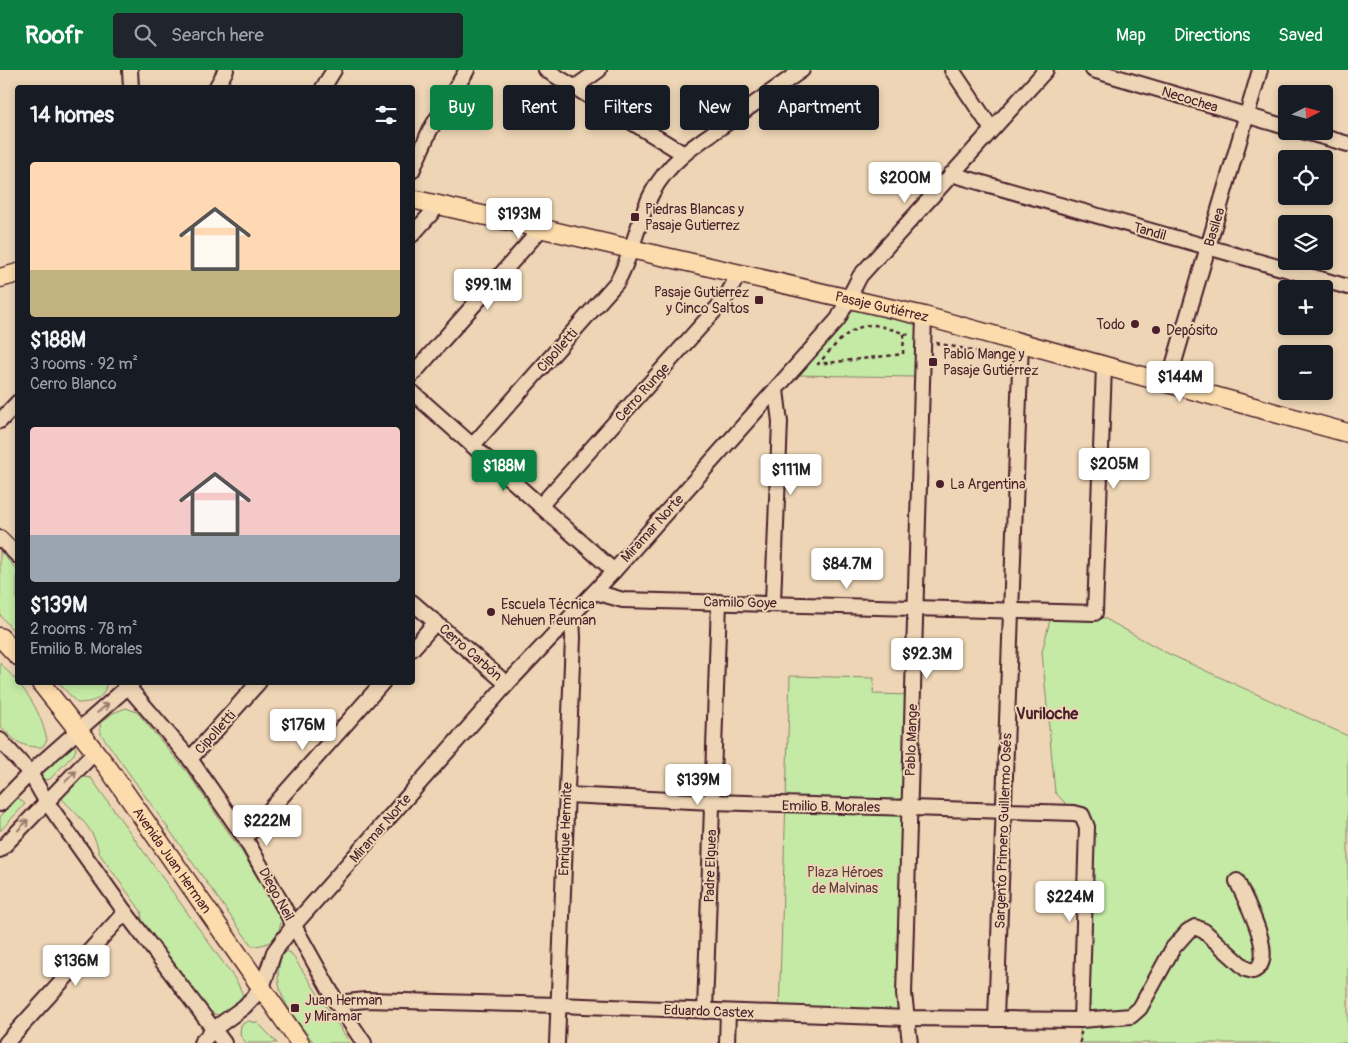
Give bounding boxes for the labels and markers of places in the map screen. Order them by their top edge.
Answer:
pin: $200M [870,162,940,204]
pin: $193M [484,198,554,240]
place label: Piedras Blancas y Pasaje Gutierrez [645,201,744,234]
marker: Piedras Blancas y Pasaje Gutierrez [629,211,641,223]
pin: $99.1M [447,268,529,311]
place label: Pasaje Gutierrez y Cinco Saltos [654,284,750,317]
marker: Pasaje Gutierrez y Cinco Saltos [753,294,765,306]
place label: Todo [1096,316,1125,333]
marker: Todo [1129,318,1141,330]
place label: Depósito [1166,322,1218,339]
marker: Depósito [1150,324,1162,336]
place label: Pablo Mange y Pasaje Gutiérrez [943,346,1038,379]
marker: Pablo Mange y Pasaje Gutiérrez [927,356,939,368]
pin: $144M [1145,360,1215,403]
pin: $205M [1079,448,1149,490]
pin: $188M [469,450,539,492]
pin: $111M [756,454,826,496]
place label: La Argentina [950,476,1025,493]
marker: La Argentina [934,478,946,490]
pin: $84.7M [806,548,888,590]
place label: Escuela Técnica Nehuen Peuman [501,596,596,629]
marker: Escuela Técnica Nehuen Peuman [485,606,497,618]
pin: $92.3M [886,638,968,680]
pin: $176M [268,708,338,751]
pin: $139M [663,764,733,806]
pin: $222M [232,804,302,847]
pin: $224M [1035,880,1105,923]
pin: $136M [41,944,111,987]
place label: Juan Herman y Miramar [304,992,383,1025]
marker: Juan Herman y Miramar [289,1002,301,1014]

